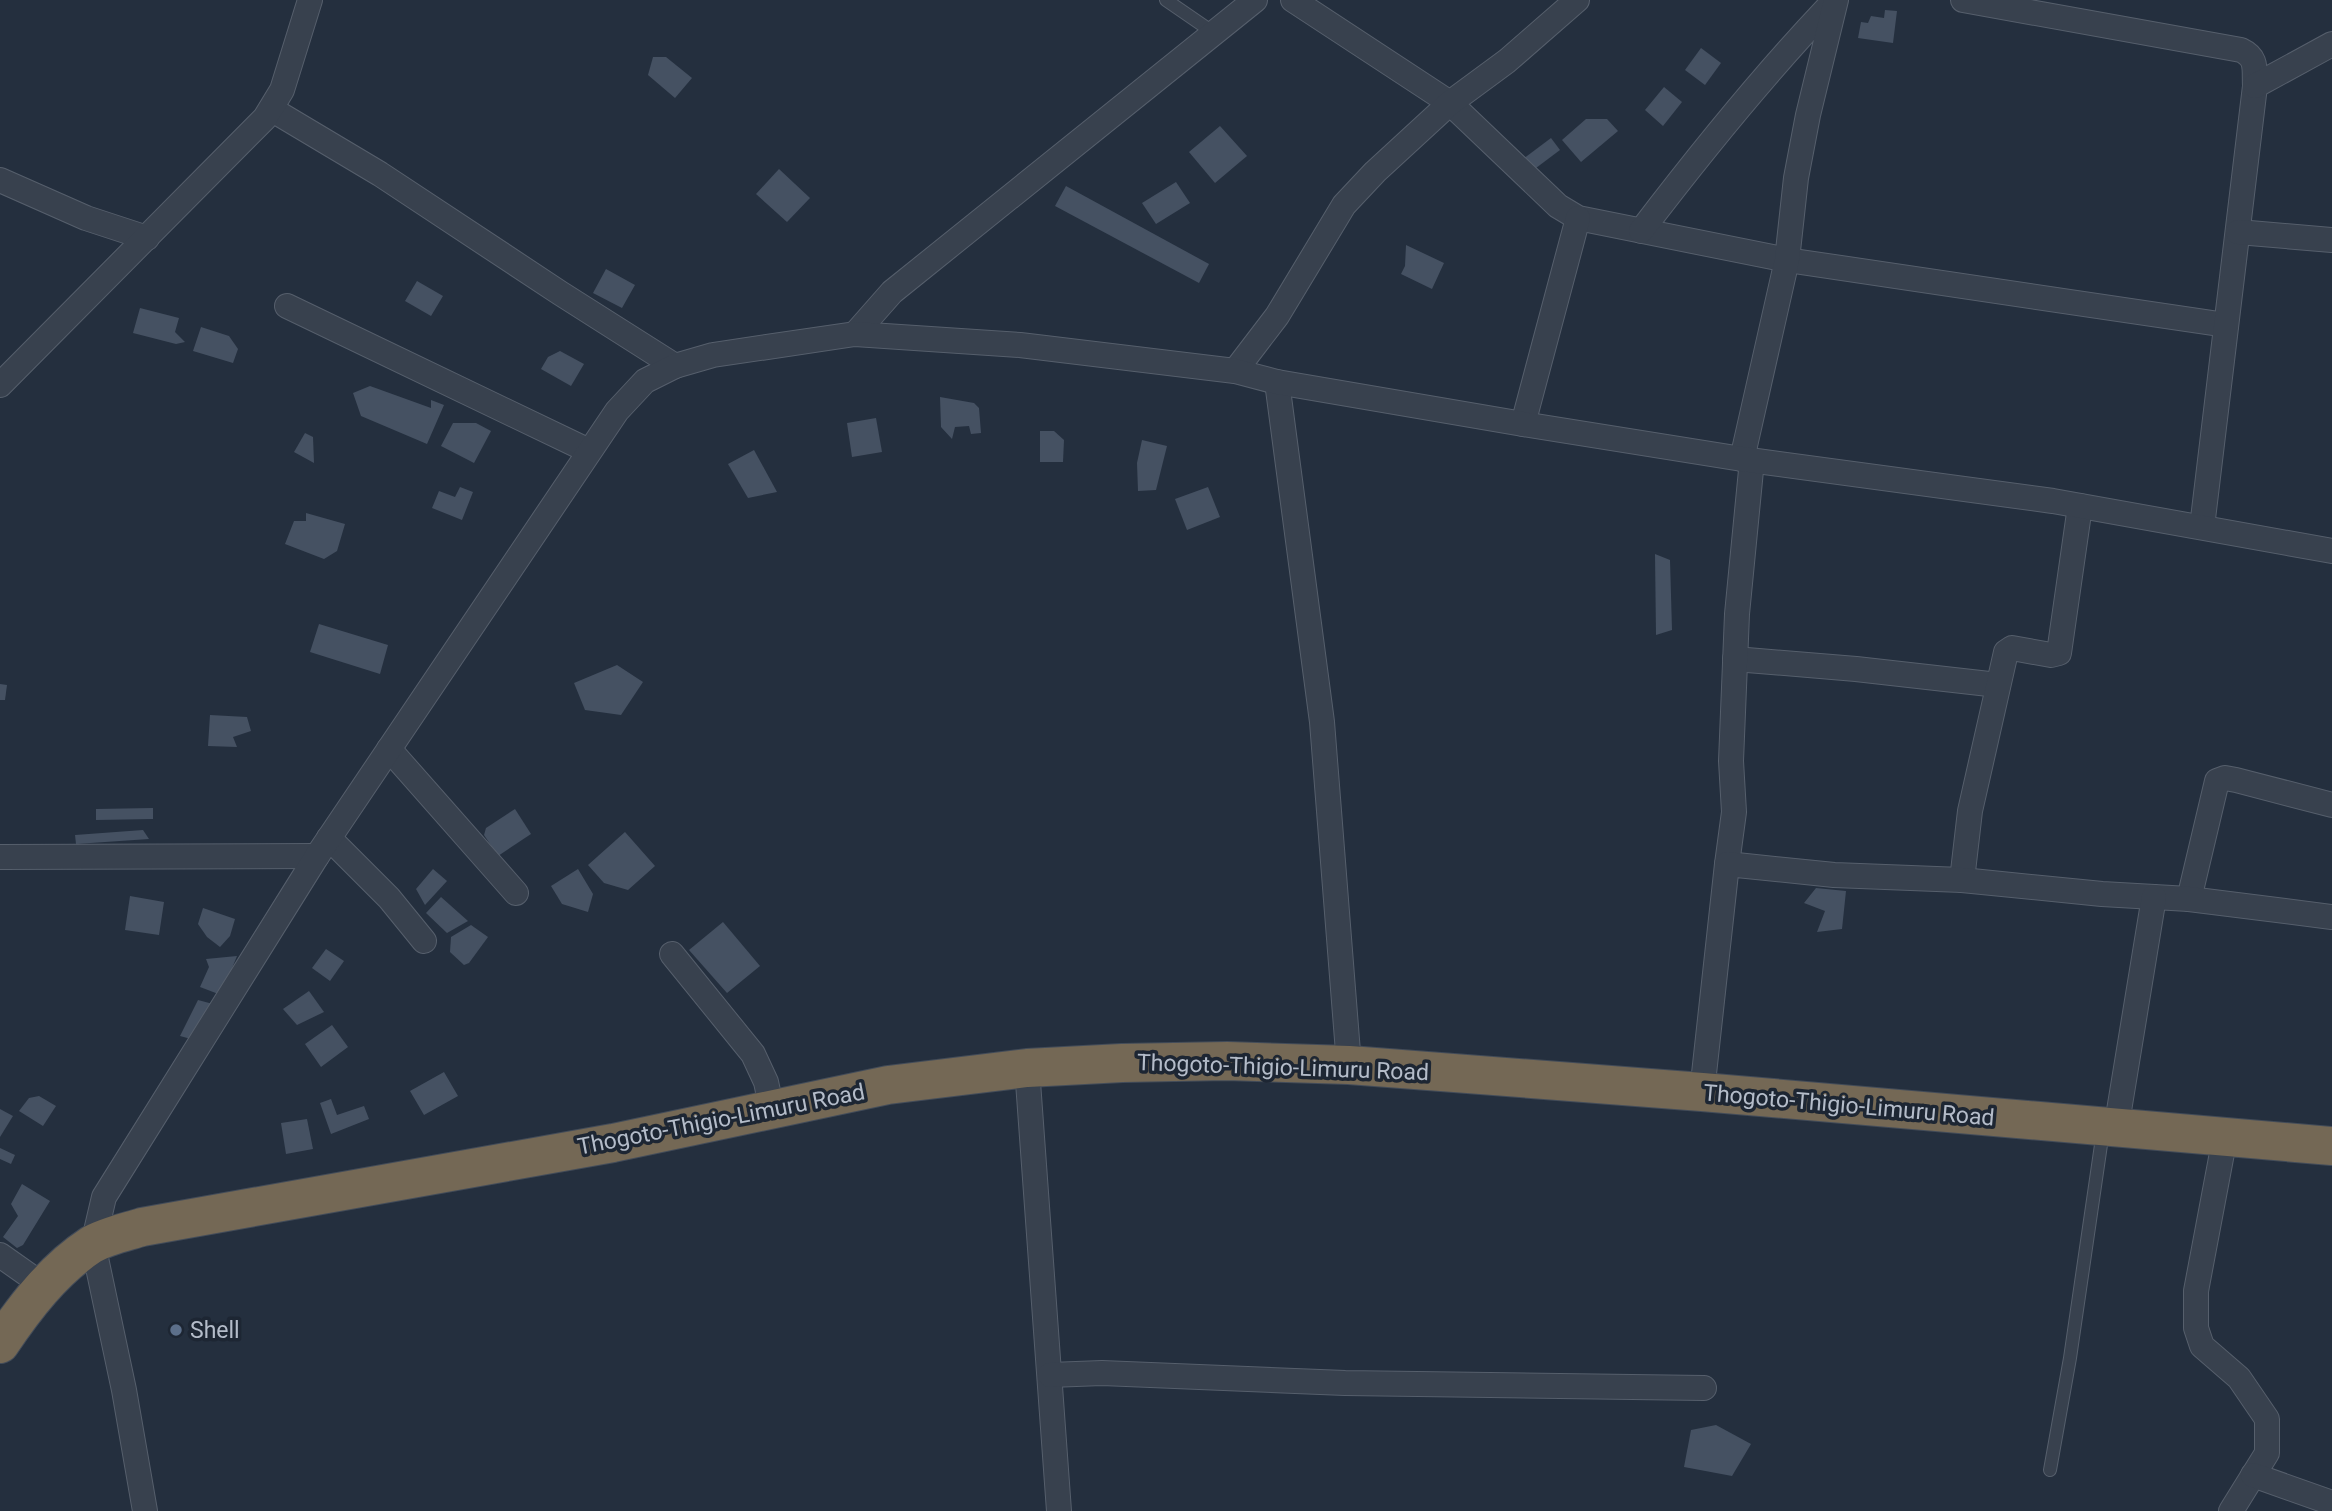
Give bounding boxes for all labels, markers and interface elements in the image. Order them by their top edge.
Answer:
street label: Thogoto-Thigio-Limuru Road [1137,1049,1429,1086]
street label: Thogoto-Thigio-Limuru Road [575,1078,867,1161]
street label: Thogoto-Thigio-Limuru Road [1702,1079,1996,1132]
place label: Shell [190,1317,240,1344]
marker: Shell [168,1322,184,1338]

